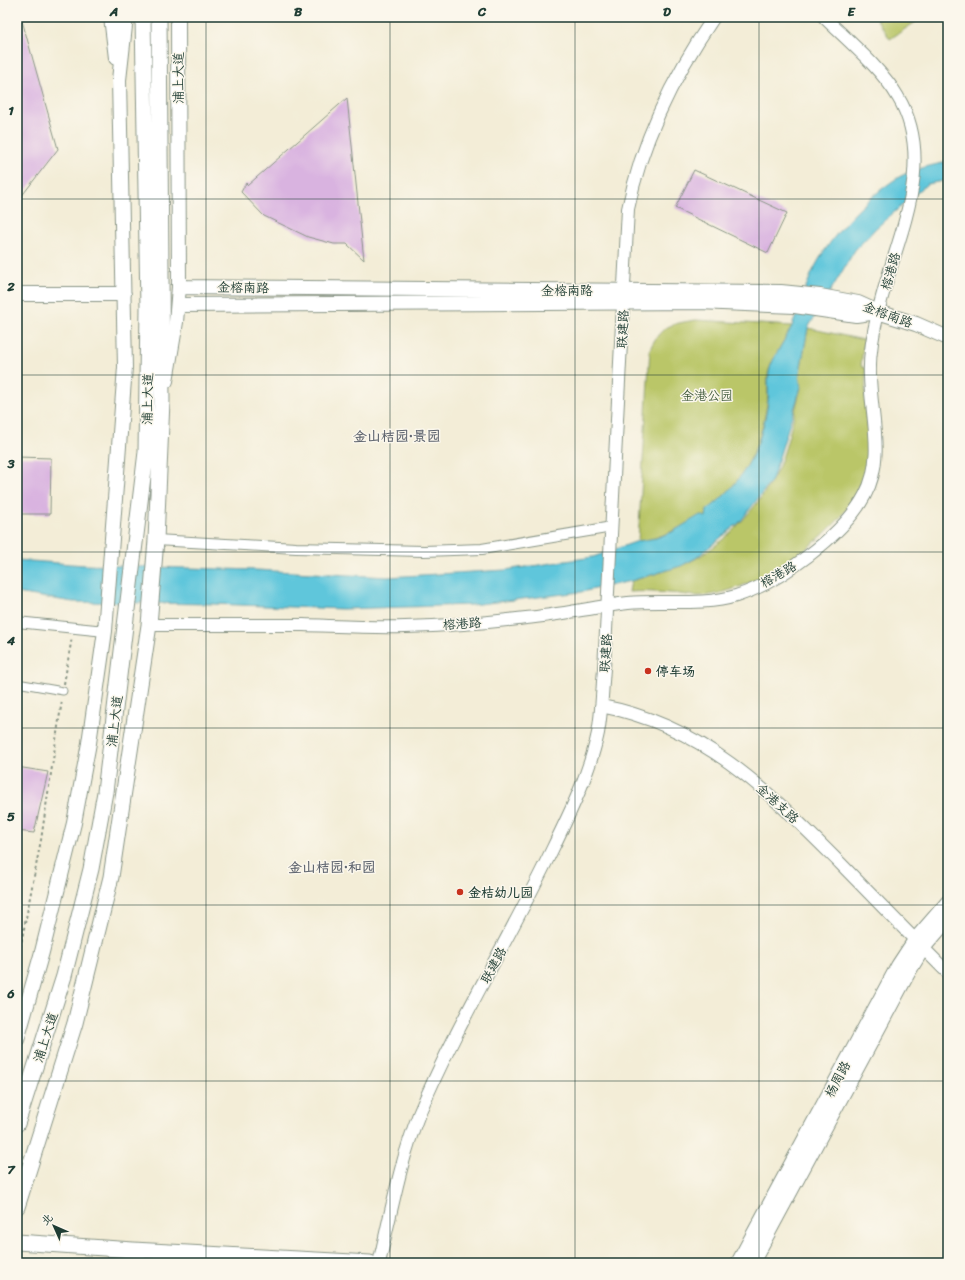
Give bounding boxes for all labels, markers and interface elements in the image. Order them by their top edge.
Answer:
text: A [109,0,118,23]
text: B [294,0,303,23]
text: C [477,0,487,23]
text: D [663,0,671,23]
text: E [847,0,856,23]
street label: 浦上大道 [167,52,190,104]
text: 1 [8,99,14,122]
street label: 榕港路 [874,249,907,293]
text: 2 [6,275,15,298]
street label: 金榕南路 [217,276,269,299]
street label: 金榕南路 [541,279,593,302]
street label: 金榕南路 [859,295,916,334]
street label: 联建路 [610,309,635,349]
street label: 浦上大道 [136,373,159,425]
park label: 金港公园 [681,384,733,407]
district label: 金山桔园·景园 [353,424,441,449]
text: 3 [6,452,15,475]
street label: 榕港路 [756,555,801,594]
street label: 榕港路 [442,611,482,636]
text: 4 [6,629,16,652]
street label: 联建路 [593,633,618,673]
place label: 停车场 [655,660,695,683]
marker: 停车场 [643,666,653,676]
street label: 浦上大道 [100,694,129,748]
street label: 金港支路 [751,777,805,829]
text: 5 [7,805,15,828]
district label: 金山桔园·和园 [288,855,376,880]
place label: 金桔幼儿园 [468,881,533,904]
marker: 金桔幼儿园 [455,887,465,897]
street label: 联建路 [474,943,513,988]
text: 6 [6,982,15,1005]
street label: 浦上大道 [27,1009,64,1065]
street label: 杨周路 [818,1057,857,1102]
text: 7 [7,1158,16,1181]
north arrow [34,1206,74,1246]
text: 北 [37,1209,58,1230]

